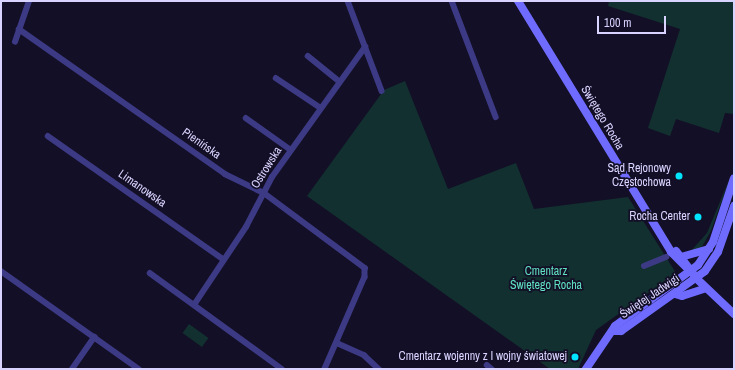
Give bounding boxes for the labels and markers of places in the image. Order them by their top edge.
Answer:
place label: Sąd Rejonowy Częstochowa [608,162,671,190]
marker: Sąd Rejonowy Częstochowa [674,171,684,181]
place label: Rocha Center [629,210,690,224]
marker: Rocha Center [693,212,703,222]
place label: Cmentarz wojenny z I wojny światowej [399,350,567,364]
marker: Cmentarz wojenny z I wojny światowej [570,352,580,362]

